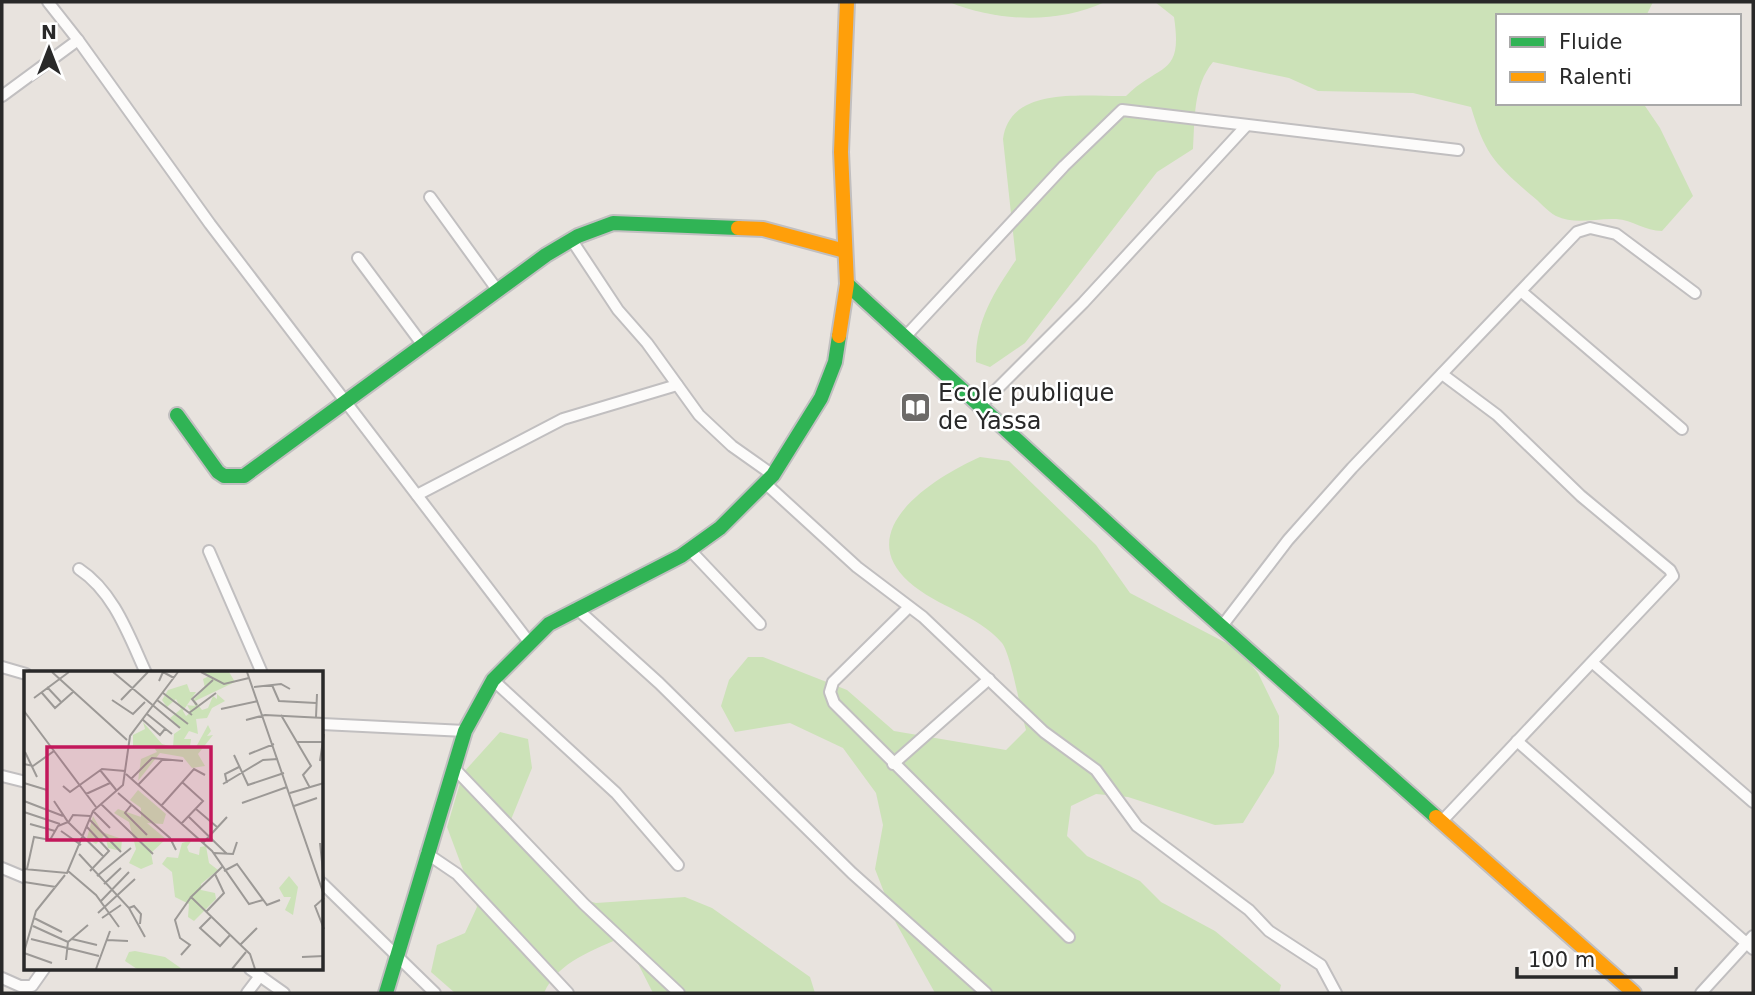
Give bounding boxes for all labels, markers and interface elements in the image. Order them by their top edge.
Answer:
north arrow [14,14,84,84]
legend [1496,14,1741,105]
text: N [41,21,57,43]
text: Fluide [1559,30,1622,54]
text: Ralenti [1559,65,1632,89]
place label: Ecole publique de Yassa [938,379,1114,435]
library icon: Ecole publique de Yassa [898,390,932,424]
inset map [24,671,324,970]
scale bar [1517,936,1676,980]
text: 100 m [1528,948,1595,972]

